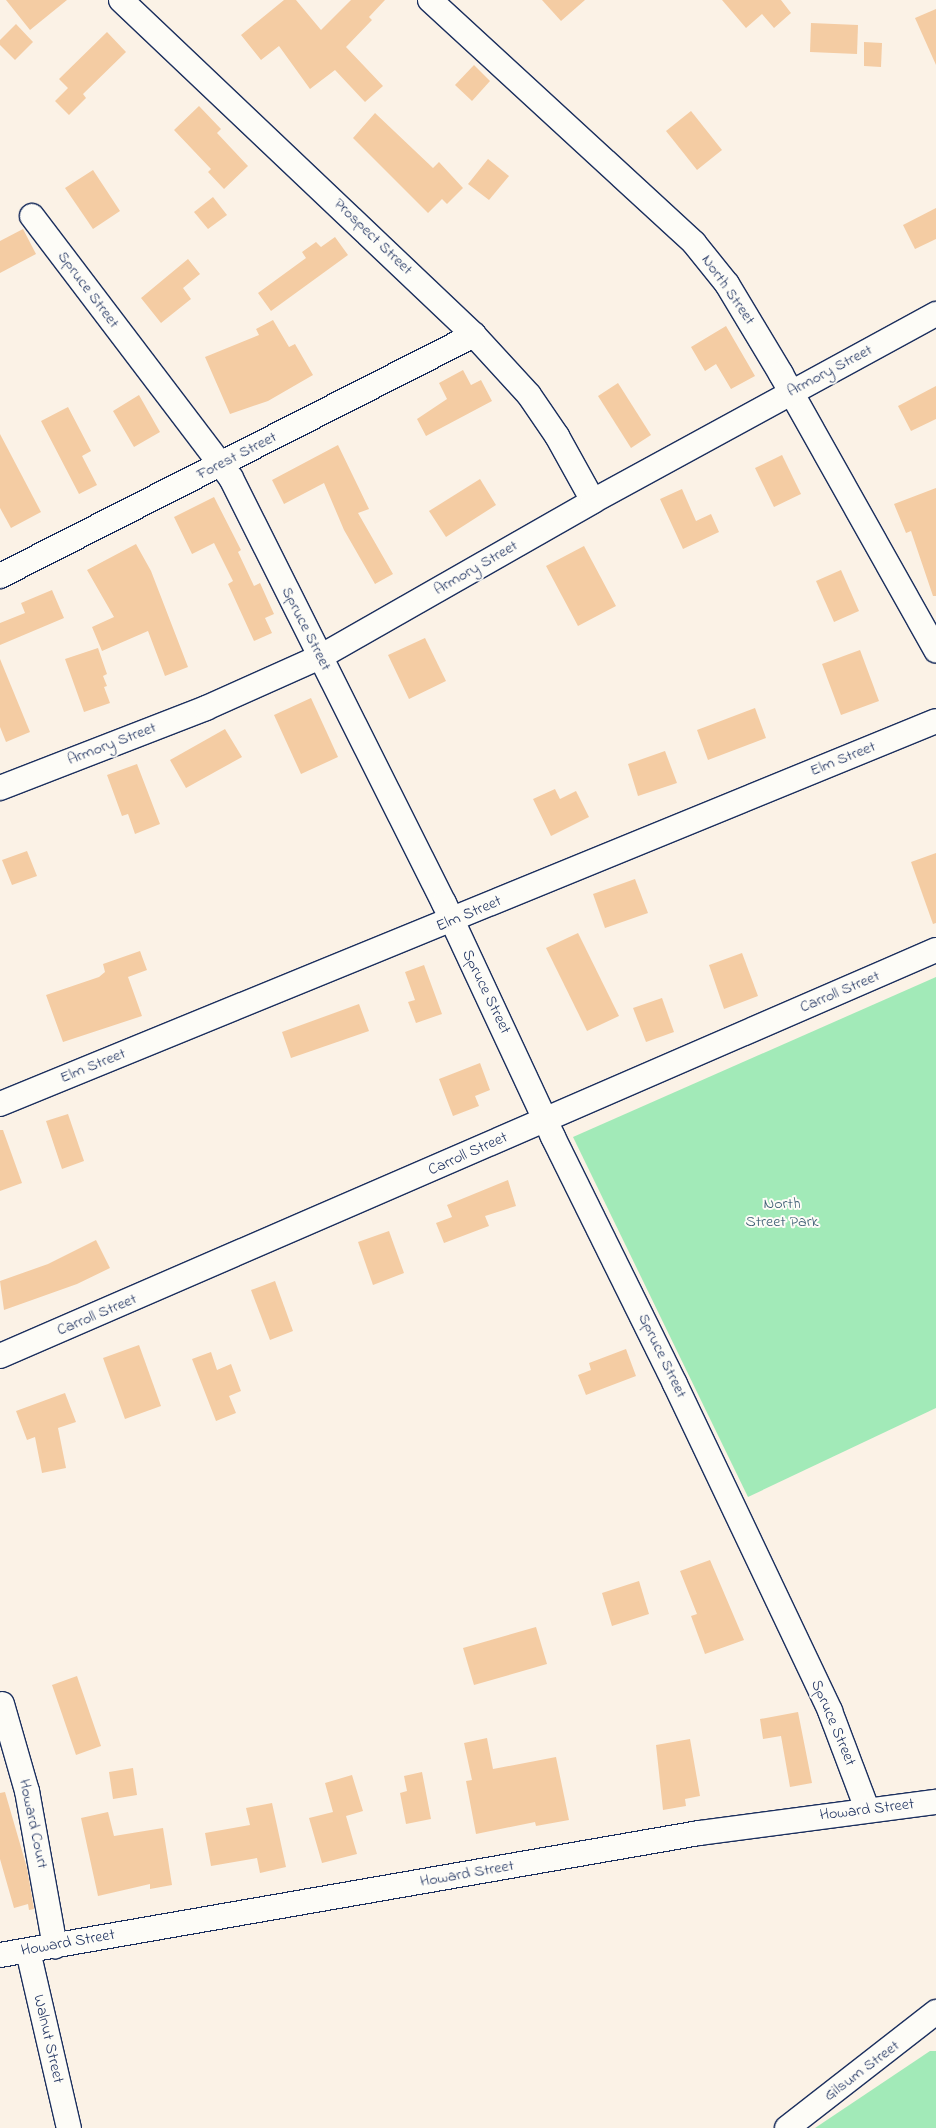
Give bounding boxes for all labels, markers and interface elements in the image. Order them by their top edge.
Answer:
street label: Prospect Street [330,195,416,279]
street label: Spruce Street [53,248,123,332]
street label: North Street [697,251,759,329]
street label: Armory Street [784,341,876,401]
street label: Forest Street [194,428,280,484]
street label: Armory Street [431,536,521,600]
street label: Spruce Street [277,584,335,674]
street label: Armory Street [65,718,159,770]
street label: Elm Street [807,737,879,781]
street label: Elm Street [433,892,505,936]
street label: Spruce Street [457,947,515,1037]
street label: Carroll Street [797,967,883,1017]
street label: Elm Street [57,1044,129,1088]
street label: Carroll Street [425,1128,511,1180]
park label: North Street Park [745,1194,819,1232]
street label: Carroll Street [54,1290,140,1340]
street label: Spruce Street [633,1311,691,1401]
street label: Spruce Street [806,1677,860,1769]
street label: Howard Court [14,1777,52,1871]
street label: Howard Street [819,1795,915,1825]
street label: Howard Street [419,1856,515,1892]
street label: Howard Street [20,1925,116,1961]
street label: Walnut Street [28,1993,68,2085]
street label: Gilsum Street [820,2036,904,2106]

